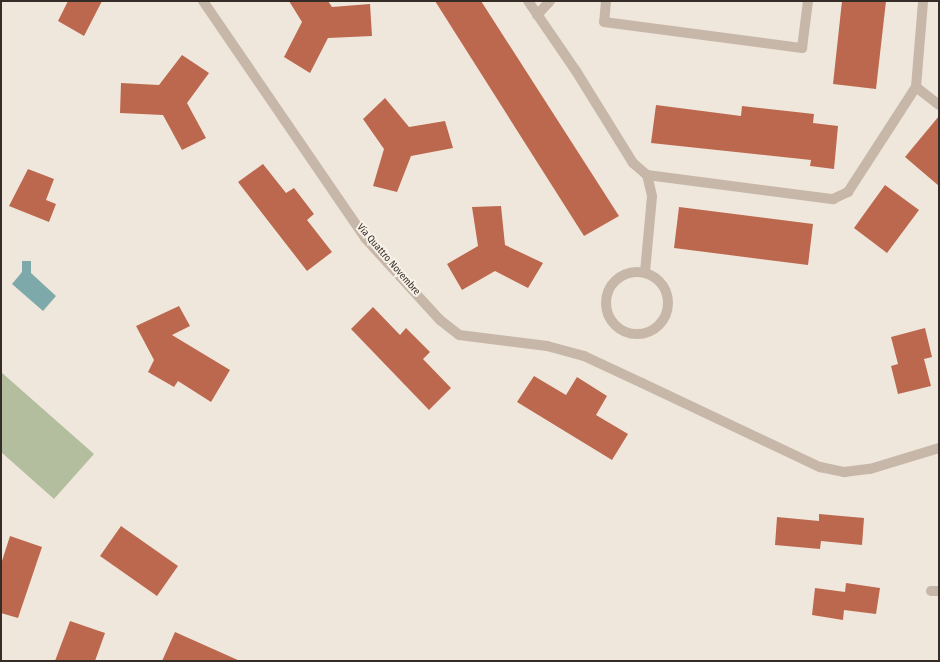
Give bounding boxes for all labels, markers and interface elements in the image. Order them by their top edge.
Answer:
street label: Via Quattro Novembre [354,222,422,298]

